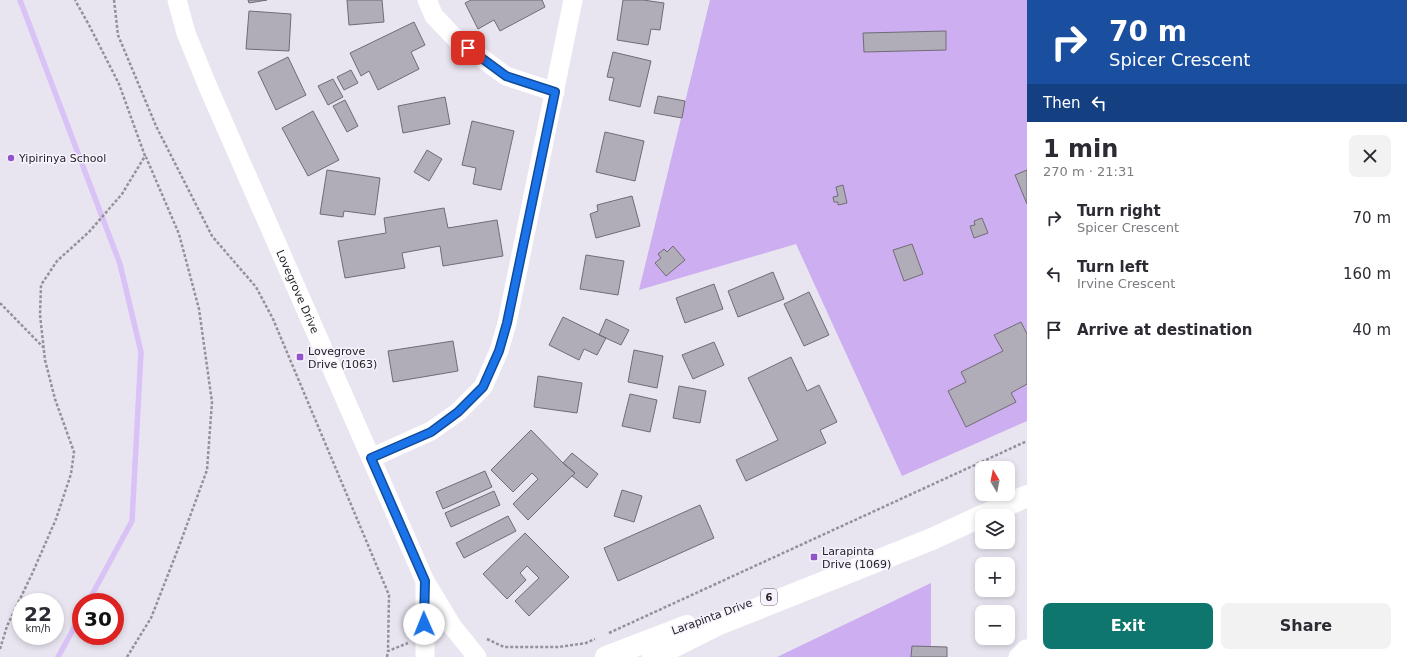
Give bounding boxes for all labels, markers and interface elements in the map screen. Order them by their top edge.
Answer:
text: 70 m [1109,15,1187,48]
icon: right [1043,16,1095,68]
pin [451,31,485,65]
icon: arrive [457,37,479,59]
text: Spicer Crescent [1109,49,1250,70]
icon: left [1088,92,1110,114]
text: Then [1043,94,1080,112]
text: 1 min [1043,135,1118,163]
button: close [1349,135,1391,177]
place label: Yipirinya School [18,152,106,165]
marker: Yipirinya School [6,153,16,163]
text: 270 m · 21:31 [1043,164,1134,179]
text: Turn right [1077,202,1161,220]
icon: right [1043,207,1065,229]
text: 70 m [1353,209,1391,227]
text: Spicer Crescent [1077,220,1179,235]
street label: Lovegrove Drive [274,248,322,336]
text: Turn left [1077,258,1149,276]
icon: left [1043,263,1065,285]
text: 160 m [1343,265,1391,283]
text: Irvine Crescent [1077,276,1175,291]
icon: arrive [1043,319,1065,341]
text: Arrive at destination [1077,321,1252,339]
text: 40 m [1353,321,1391,339]
place label: Lovegrove Drive (1063) [308,345,377,371]
marker: Lovegrove Drive (1063) [295,352,305,362]
north arrow [975,461,1015,501]
map controls [975,461,1015,645]
button: layers [975,509,1015,549]
place label: Larapinta Drive (1069) [822,545,891,571]
marker: Larapinta Drive (1069) [809,552,819,562]
button: + [975,557,1015,597]
road number: 6 [761,589,777,605]
speed limit sign: 30 [72,593,124,645]
street label: Larapinta Drive [670,596,754,638]
text: 22 [24,602,52,626]
position arrow [403,603,445,645]
button: Exit [1043,603,1213,649]
button: Share [1221,603,1391,649]
button: − [975,605,1015,645]
text: km/h [25,623,51,634]

